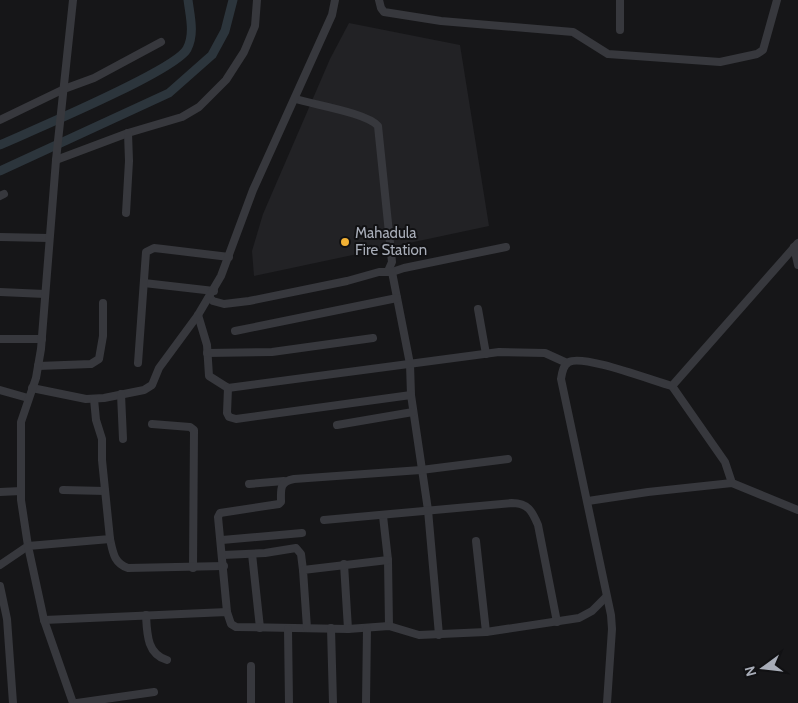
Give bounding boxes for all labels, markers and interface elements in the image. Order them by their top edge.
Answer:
place label: Mahadula Fire Station [355,224,427,259]
marker: Mahadula Fire Station [339,236,351,248]
north arrow [738,643,788,693]
text: N [740,664,760,678]

